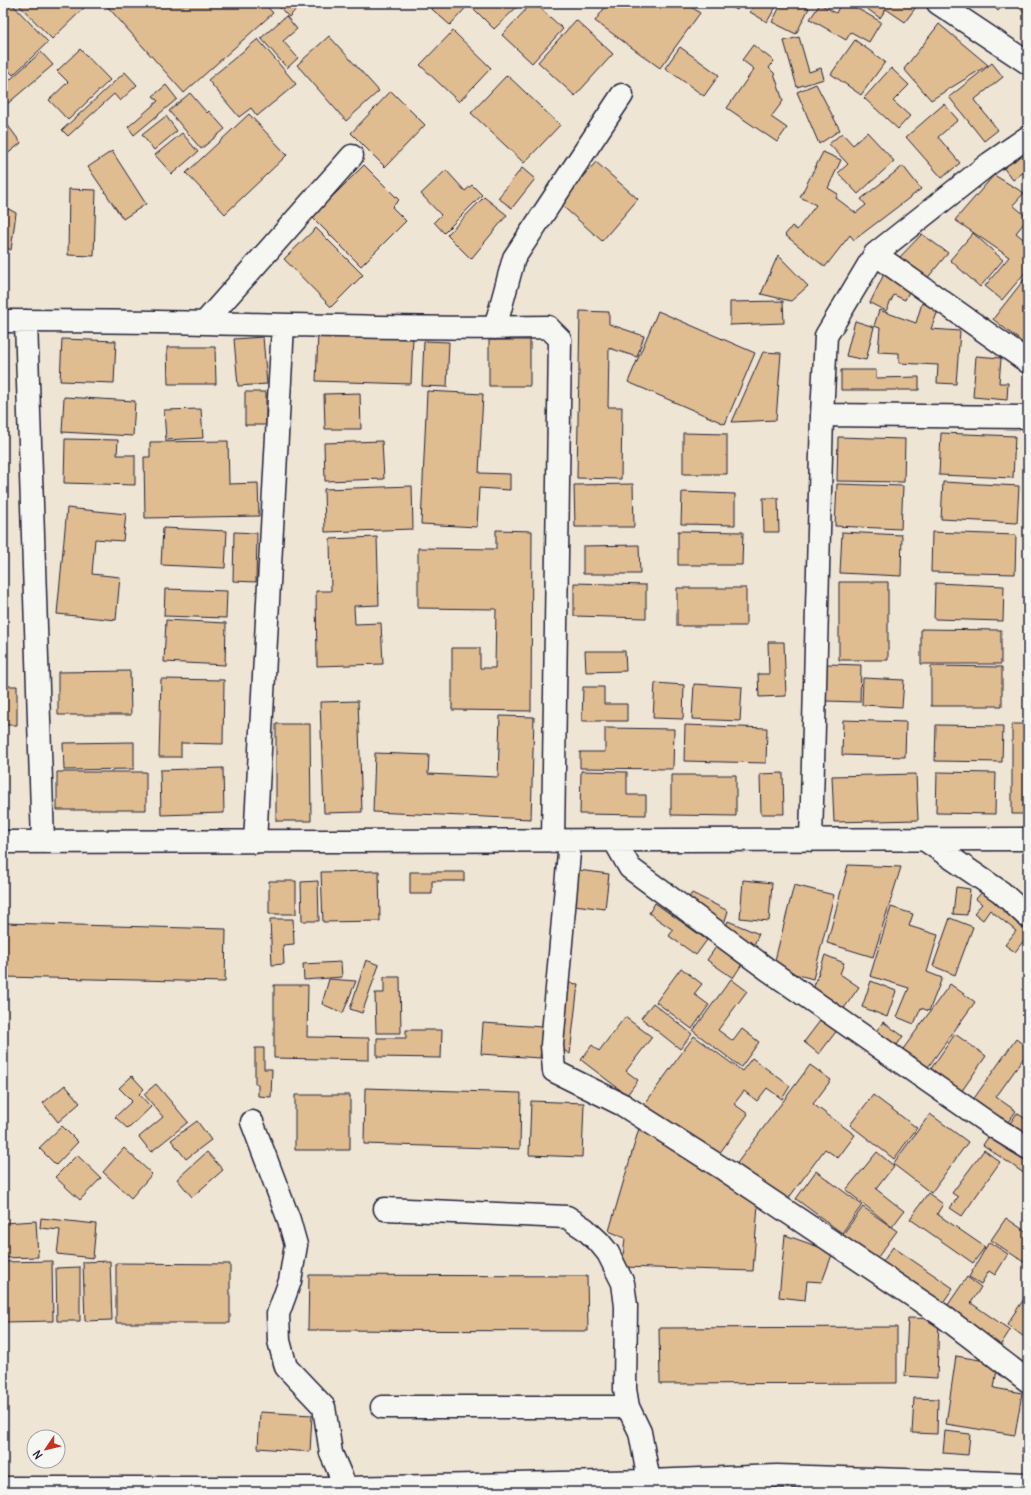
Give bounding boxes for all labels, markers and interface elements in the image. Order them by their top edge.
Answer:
north arrow [26,1429,66,1469]
text: N [30,1448,46,1462]

